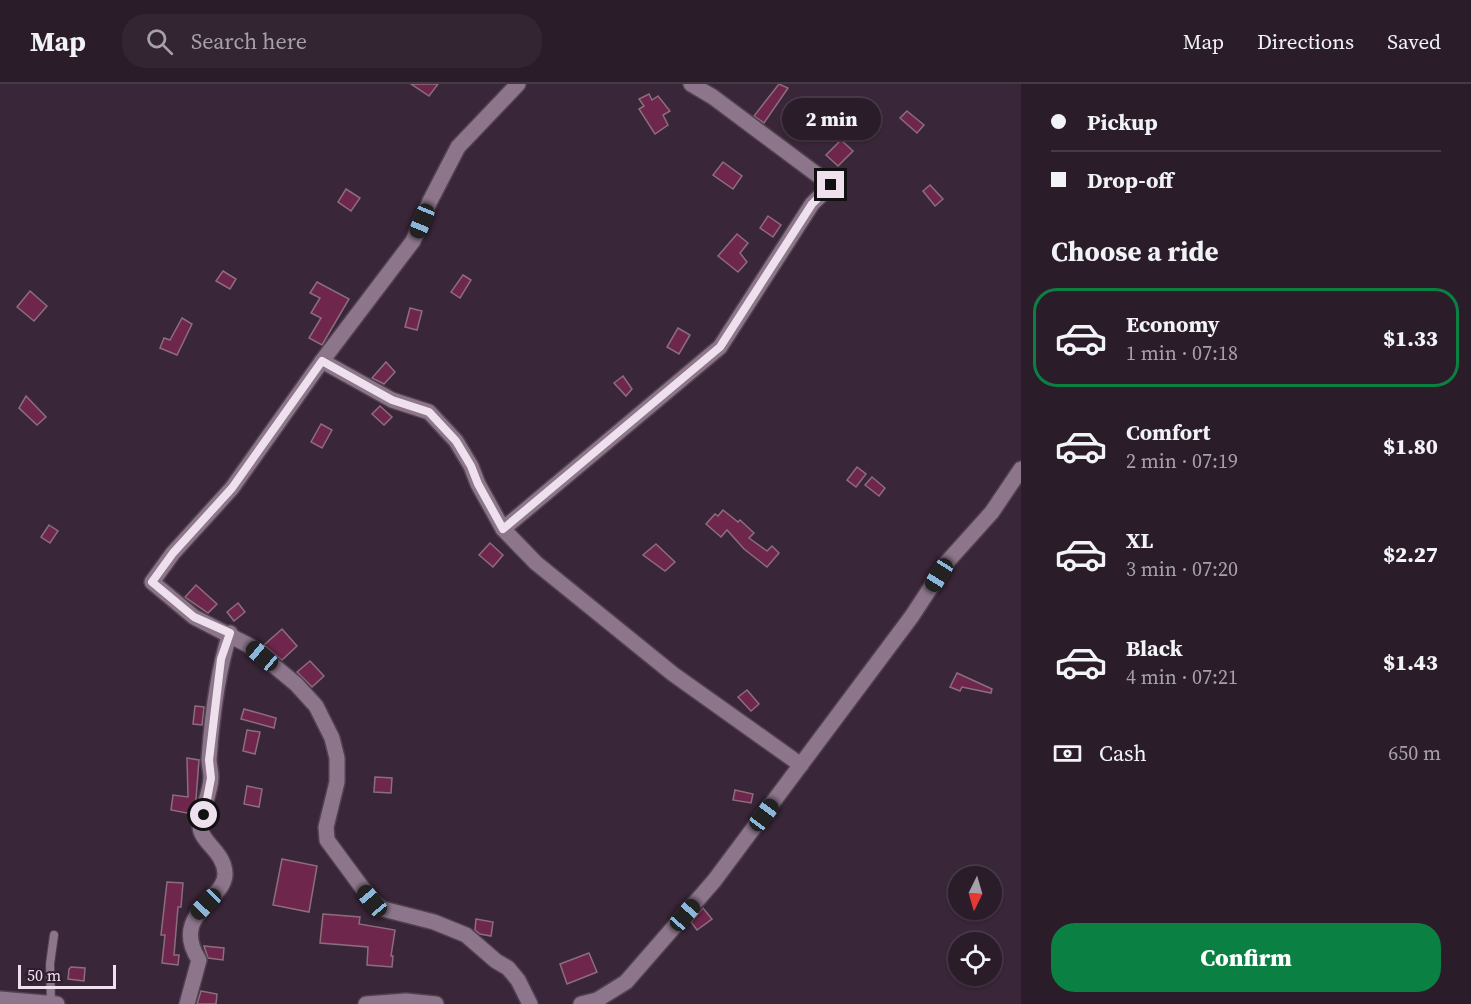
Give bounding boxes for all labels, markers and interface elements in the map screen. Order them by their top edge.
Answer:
search box [122,14,542,68]
text: Map [30,22,86,60]
icon: search [143,25,176,58]
text: Search here [191,26,307,56]
text: Map [1183,27,1224,56]
text: Directions [1257,27,1354,56]
text: Saved [1387,27,1441,56]
callout: 2 min [782,98,880,140]
text: 2 min [805,105,858,133]
text: Pickup [1087,107,1158,137]
text: Drop-off [1087,165,1173,195]
route end [817,171,844,198]
car [407,201,437,241]
text: Choose a ride [1051,233,1219,270]
text: Economy [1126,309,1220,339]
icon: car [1054,311,1108,365]
text: $1.33 [1383,323,1438,353]
text: 1 min · 07:18 [1126,339,1238,367]
text: Comfort [1126,417,1210,447]
icon: car [1054,419,1108,473]
text: $1.80 [1383,431,1438,461]
text: 2 min · 07:19 [1126,447,1238,475]
text: XL [1126,525,1153,555]
icon: car [1054,527,1108,581]
text: $2.27 [1383,539,1438,569]
car [922,555,956,595]
text: 3 min · 07:20 [1126,555,1238,583]
text: Black [1126,633,1183,663]
icon: car [1054,635,1108,689]
car [242,638,282,674]
text: $1.43 [1383,647,1438,677]
text: 4 min · 07:21 [1126,663,1238,691]
icon: cash [1051,737,1084,770]
text: Cash [1099,738,1147,768]
text: 650 m [1388,739,1441,767]
car [746,795,782,835]
route start [190,801,217,828]
north arrow [948,866,1002,920]
map controls [948,866,1002,986]
car [354,881,390,921]
car [187,885,225,923]
car [666,896,704,934]
button: Confirm [1051,923,1441,992]
button: locate [948,932,1002,986]
scale bar [18,962,116,990]
text: 50 m [27,964,61,986]

